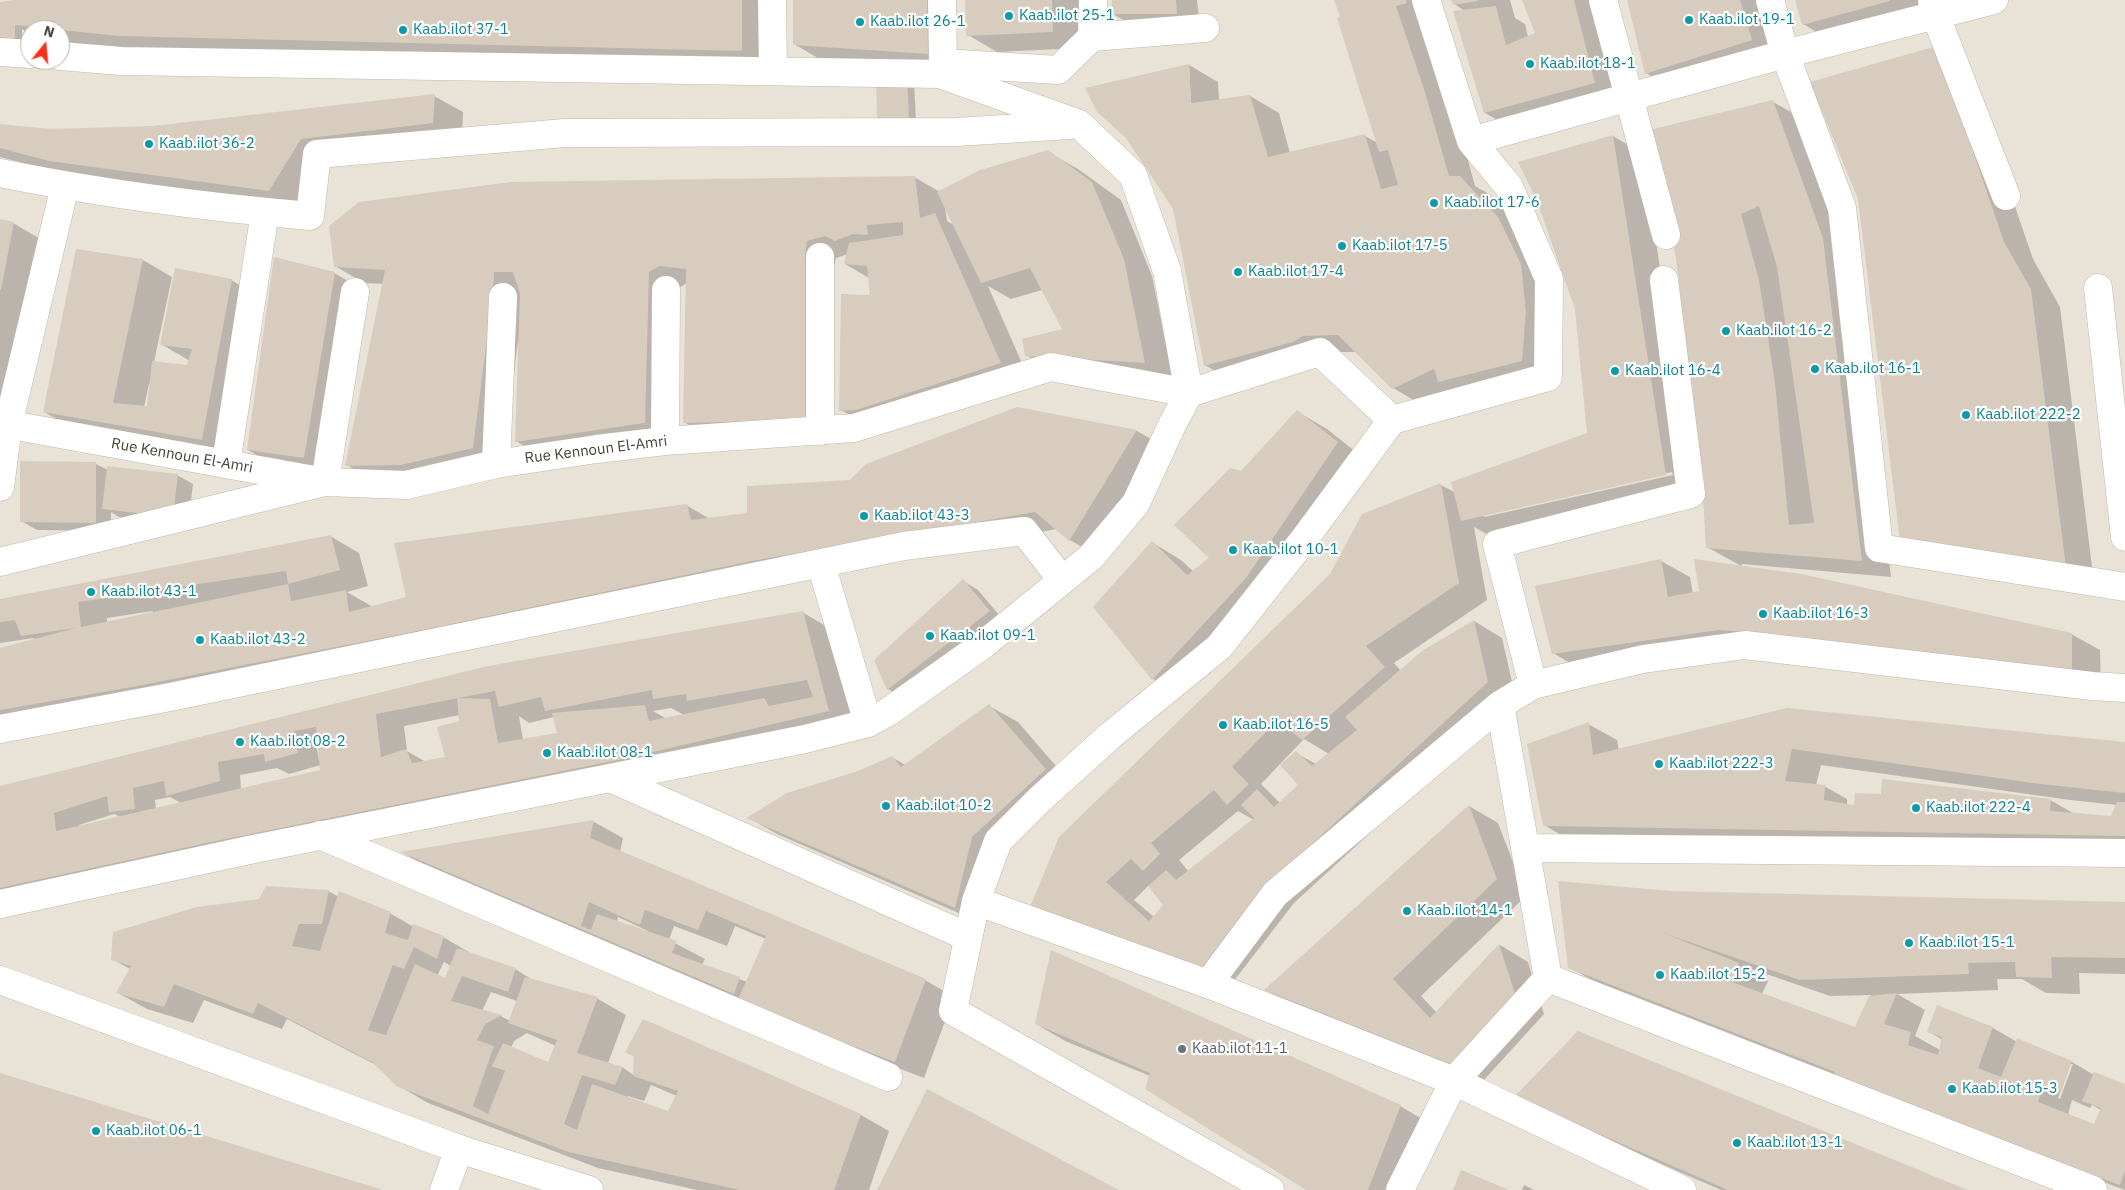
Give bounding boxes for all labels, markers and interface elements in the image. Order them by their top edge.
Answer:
place label: Kaab.ilot 25-1 [1019,7,1115,25]
marker: Kaab.ilot 25-1 [1003,10,1015,22]
place label: Kaab.ilot 19-1 [1699,11,1795,29]
place label: Kaab.ilot 26-1 [870,13,966,31]
marker: Kaab.ilot 19-1 [1683,14,1695,26]
marker: Kaab.ilot 26-1 [854,16,866,28]
north arrow [20,20,70,70]
place label: Kaab.ilot 37-1 [413,21,509,39]
text: N [42,22,57,42]
marker: Kaab.ilot 37-1 [397,24,409,36]
place label: Kaab.ilot 18-1 [1540,55,1636,73]
marker: Kaab.ilot 18-1 [1524,58,1536,70]
place label: Kaab.ilot 36-2 [159,135,255,153]
marker: Kaab.ilot 36-2 [143,138,155,150]
place label: Kaab.ilot 17-6 [1444,194,1540,212]
marker: Kaab.ilot 17-6 [1428,197,1440,209]
place label: Kaab.ilot 17-5 [1352,237,1448,255]
marker: Kaab.ilot 17-5 [1336,240,1348,252]
place label: Kaab.ilot 17-4 [1248,263,1344,281]
marker: Kaab.ilot 17-4 [1232,266,1244,278]
place label: Kaab.ilot 16-2 [1736,322,1832,340]
marker: Kaab.ilot 16-2 [1720,325,1732,337]
place label: Kaab.ilot 16-1 [1825,360,1921,378]
place label: Kaab.ilot 16-4 [1625,362,1721,380]
marker: Kaab.ilot 16-1 [1809,363,1821,375]
marker: Kaab.ilot 16-4 [1609,365,1621,377]
place label: Kaab.ilot 222-2 [1976,406,2081,424]
marker: Kaab.ilot 222-2 [1960,409,1972,421]
street label: Rue Kennoun El-Amri [524,432,668,468]
street label: Rue Kennoun El-Amri [110,435,254,477]
place label: Kaab.ilot 43-3 [874,507,970,525]
marker: Kaab.ilot 43-3 [858,510,870,522]
place label: Kaab.ilot 10-1 [1243,541,1339,559]
marker: Kaab.ilot 10-1 [1227,544,1239,556]
place label: Kaab.ilot 43-1 [101,583,197,601]
marker: Kaab.ilot 43-1 [85,586,97,598]
place label: Kaab.ilot 16-3 [1773,605,1869,623]
marker: Kaab.ilot 16-3 [1757,608,1769,620]
place label: Kaab.ilot 09-1 [940,627,1036,645]
marker: Kaab.ilot 09-1 [924,630,936,642]
place label: Kaab.ilot 43-2 [210,631,306,649]
marker: Kaab.ilot 43-2 [194,634,206,646]
place label: Kaab.ilot 16-5 [1233,716,1329,734]
marker: Kaab.ilot 16-5 [1217,719,1229,731]
place label: Kaab.ilot 08-2 [250,733,346,751]
marker: Kaab.ilot 08-2 [234,736,246,748]
place label: Kaab.ilot 08-1 [557,744,653,762]
marker: Kaab.ilot 08-1 [541,747,553,759]
place label: Kaab.ilot 222-3 [1669,755,1774,773]
marker: Kaab.ilot 222-3 [1653,758,1665,770]
place label: Kaab.ilot 10-2 [896,797,992,815]
place label: Kaab.ilot 222-4 [1926,799,2031,817]
marker: Kaab.ilot 10-2 [880,800,892,812]
marker: Kaab.ilot 222-4 [1910,802,1922,814]
place label: Kaab.ilot 14-1 [1417,902,1513,920]
marker: Kaab.ilot 14-1 [1401,905,1413,917]
place label: Kaab.ilot 15-1 [1919,934,2015,952]
marker: Kaab.ilot 15-1 [1903,937,1915,949]
place label: Kaab.ilot 15-2 [1670,966,1766,984]
marker: Kaab.ilot 15-2 [1654,969,1666,981]
place label: Kaab.ilot 11-1 [1192,1040,1288,1058]
marker: Kaab.ilot 11-1 [1176,1043,1188,1055]
place label: Kaab.ilot 15-3 [1962,1080,2058,1098]
marker: Kaab.ilot 15-3 [1946,1083,1958,1095]
place label: Kaab.ilot 06-1 [106,1122,202,1140]
marker: Kaab.ilot 06-1 [90,1125,102,1137]
place label: Kaab.ilot 13-1 [1747,1134,1843,1152]
marker: Kaab.ilot 13-1 [1731,1137,1743,1149]

